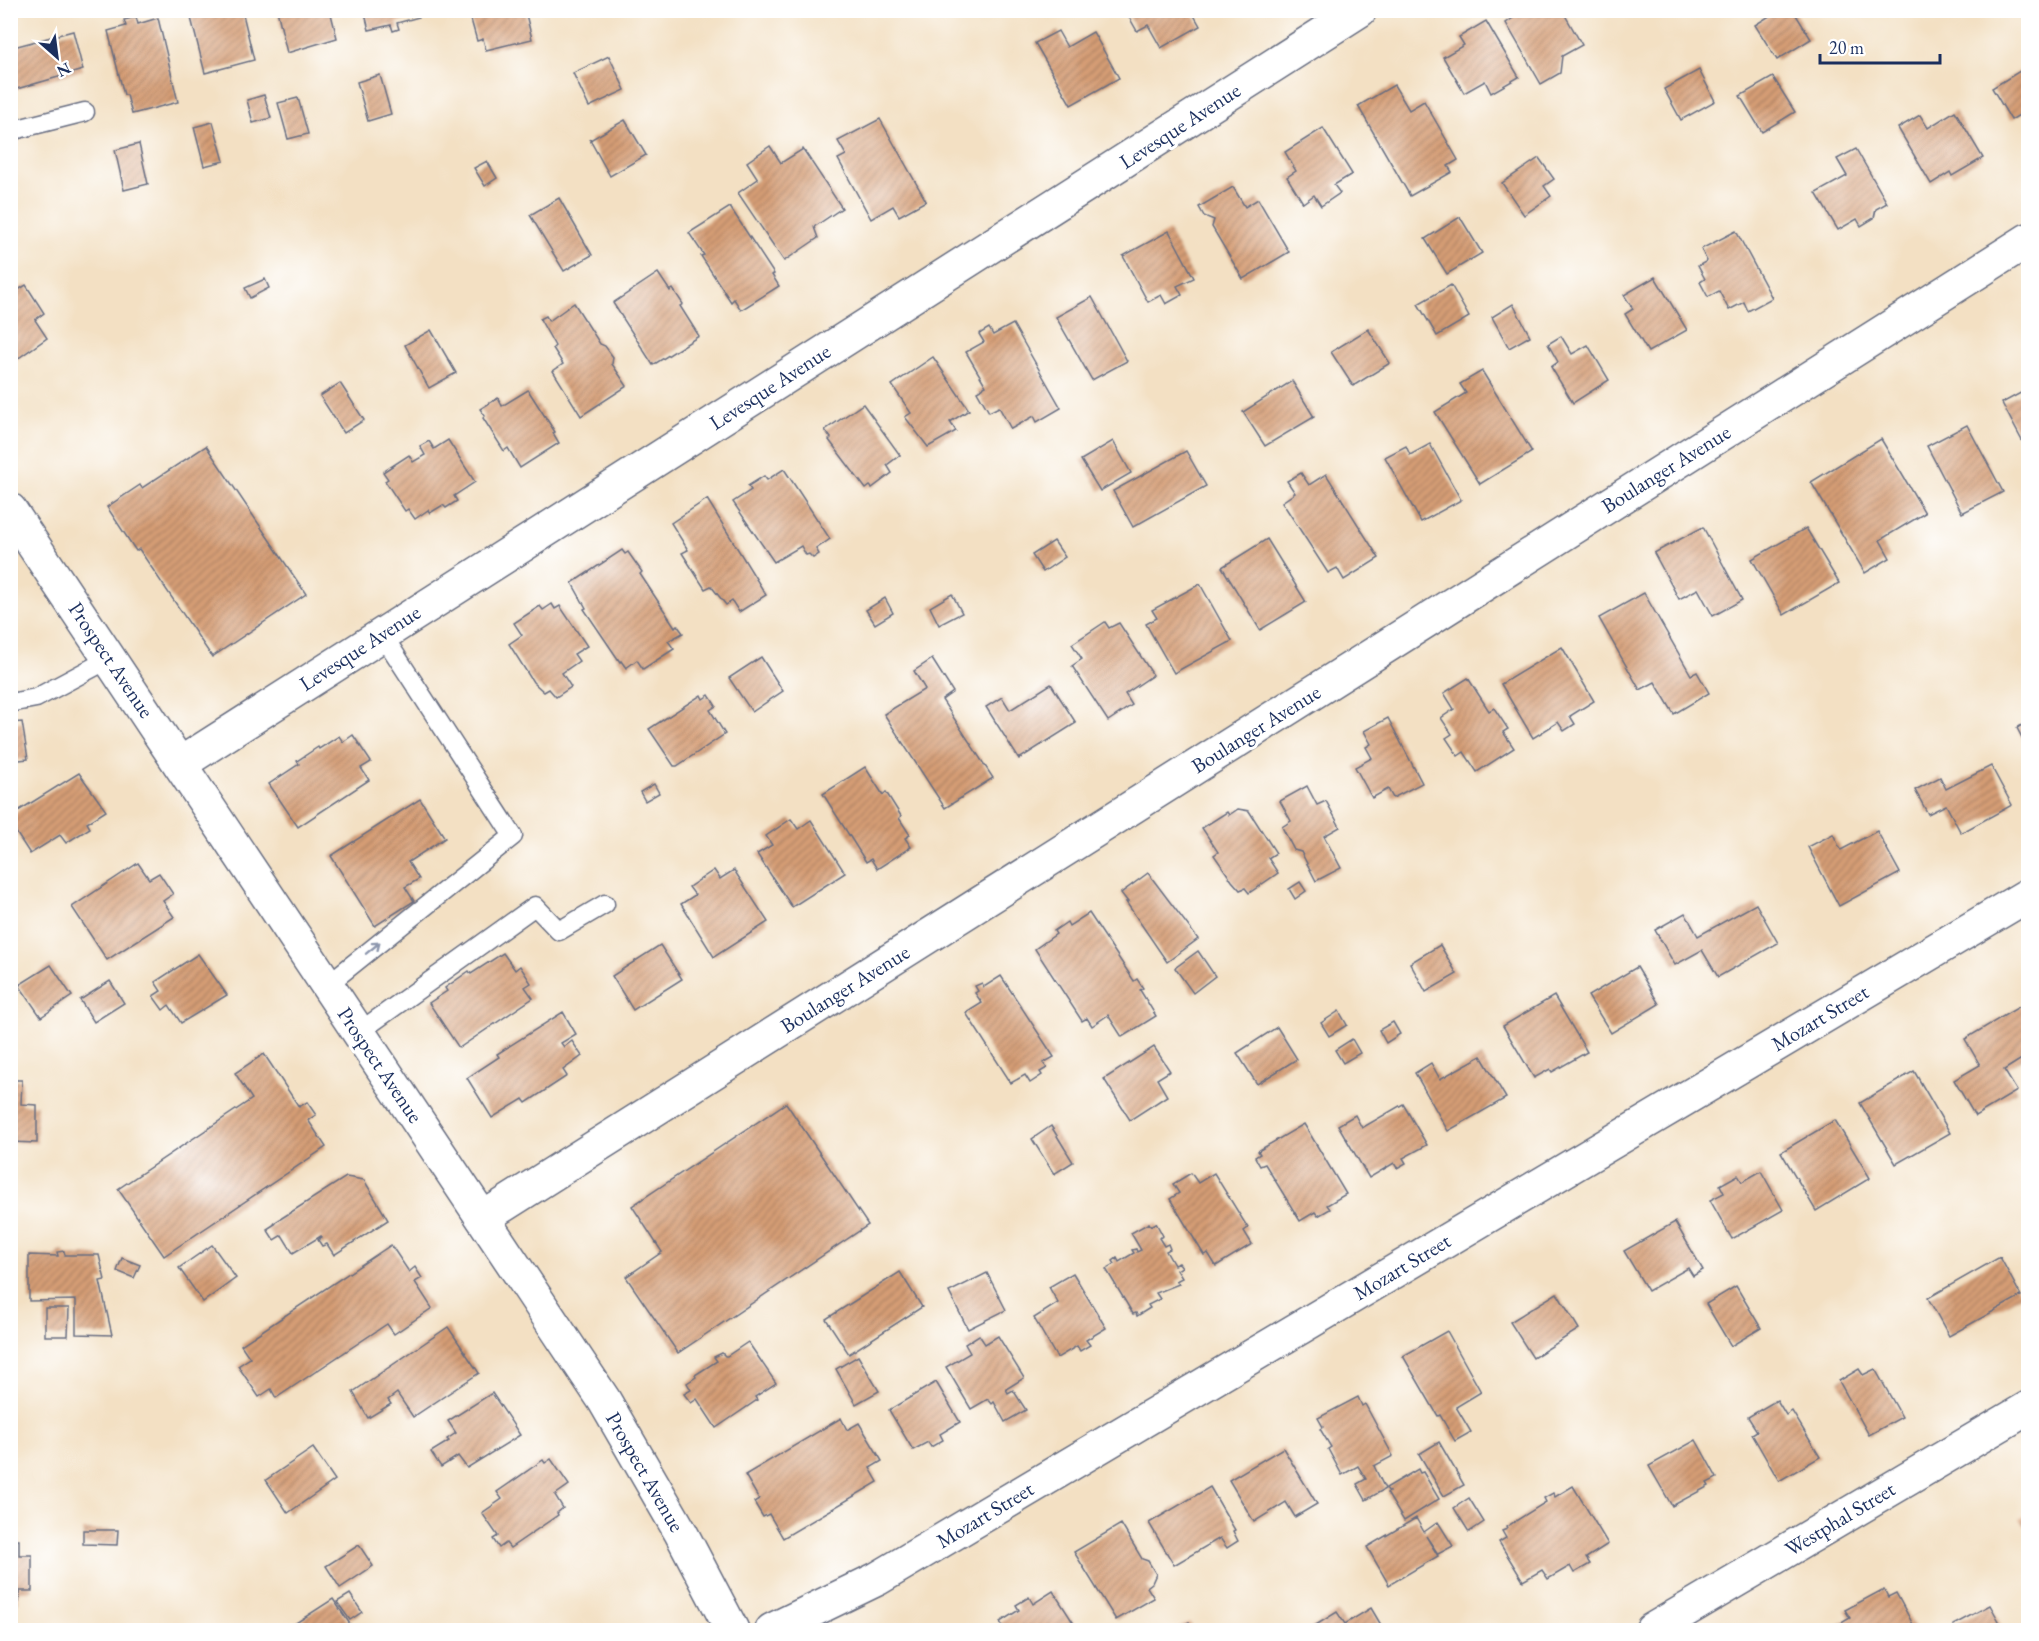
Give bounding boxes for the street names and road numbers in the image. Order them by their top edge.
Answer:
street label: Levesque Avenue [1114,76,1245,175]
street label: Levesque Avenue [704,337,835,436]
street label: Boulanger Avenue [1596,418,1735,519]
street label: Prospect Avenue [63,597,160,723]
street label: Levesque Avenue [294,598,425,697]
street label: Boulanger Avenue [1186,678,1325,779]
street label: Boulanger Avenue [775,938,914,1039]
street label: Mozart Street [1766,978,1874,1057]
street label: Prospect Avenue [332,1002,429,1128]
street label: Mozart Street [1348,1227,1456,1306]
street label: Prospect Avenue [600,1407,691,1537]
street label: Mozart Street [931,1475,1039,1554]
street label: Westphal Street [1780,1475,1900,1562]

